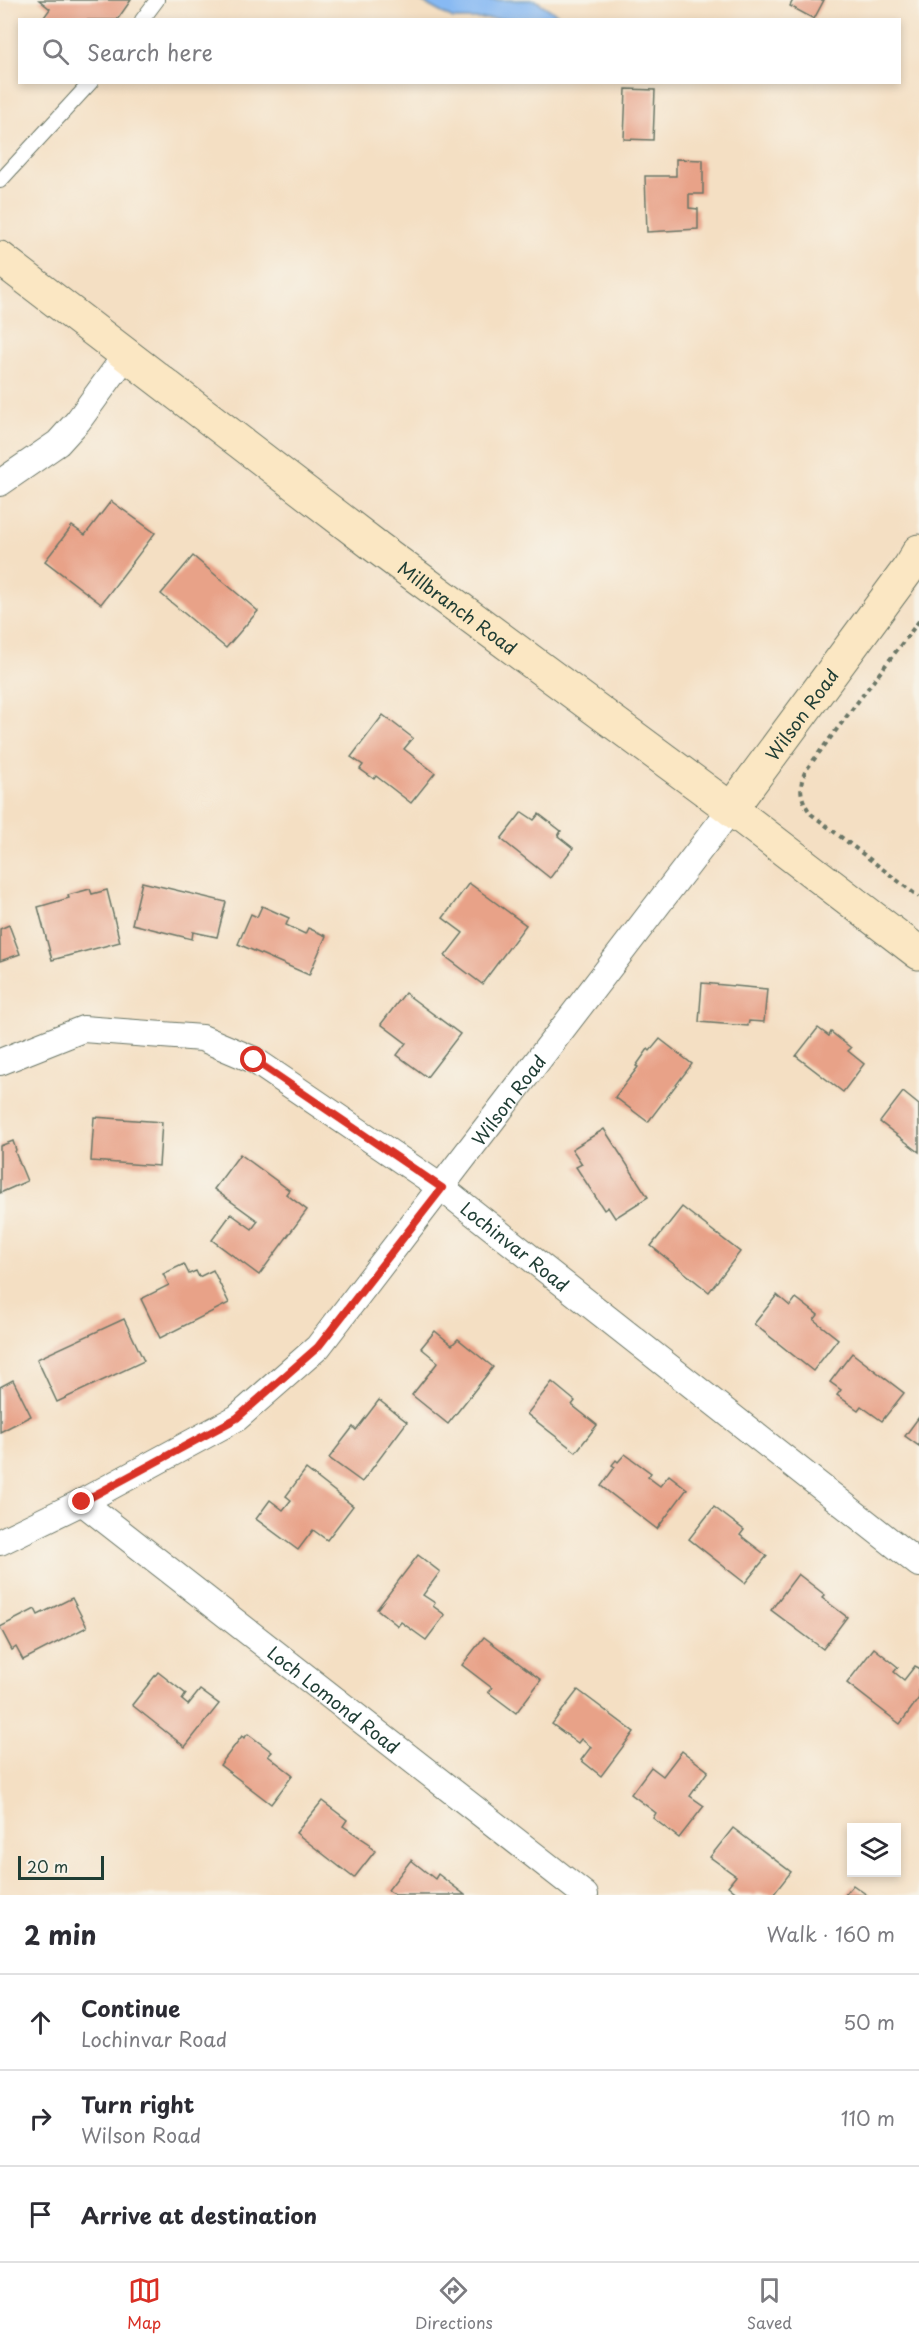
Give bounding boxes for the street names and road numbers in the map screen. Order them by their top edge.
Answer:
street label: Millbranch Road [393,554,523,660]
street label: Wilson Road [758,662,844,766]
street label: Wilson Road [464,1049,552,1151]
street label: Lochinvar Road [455,1194,575,1297]
street label: Loch Lomond Road [262,1639,406,1759]

